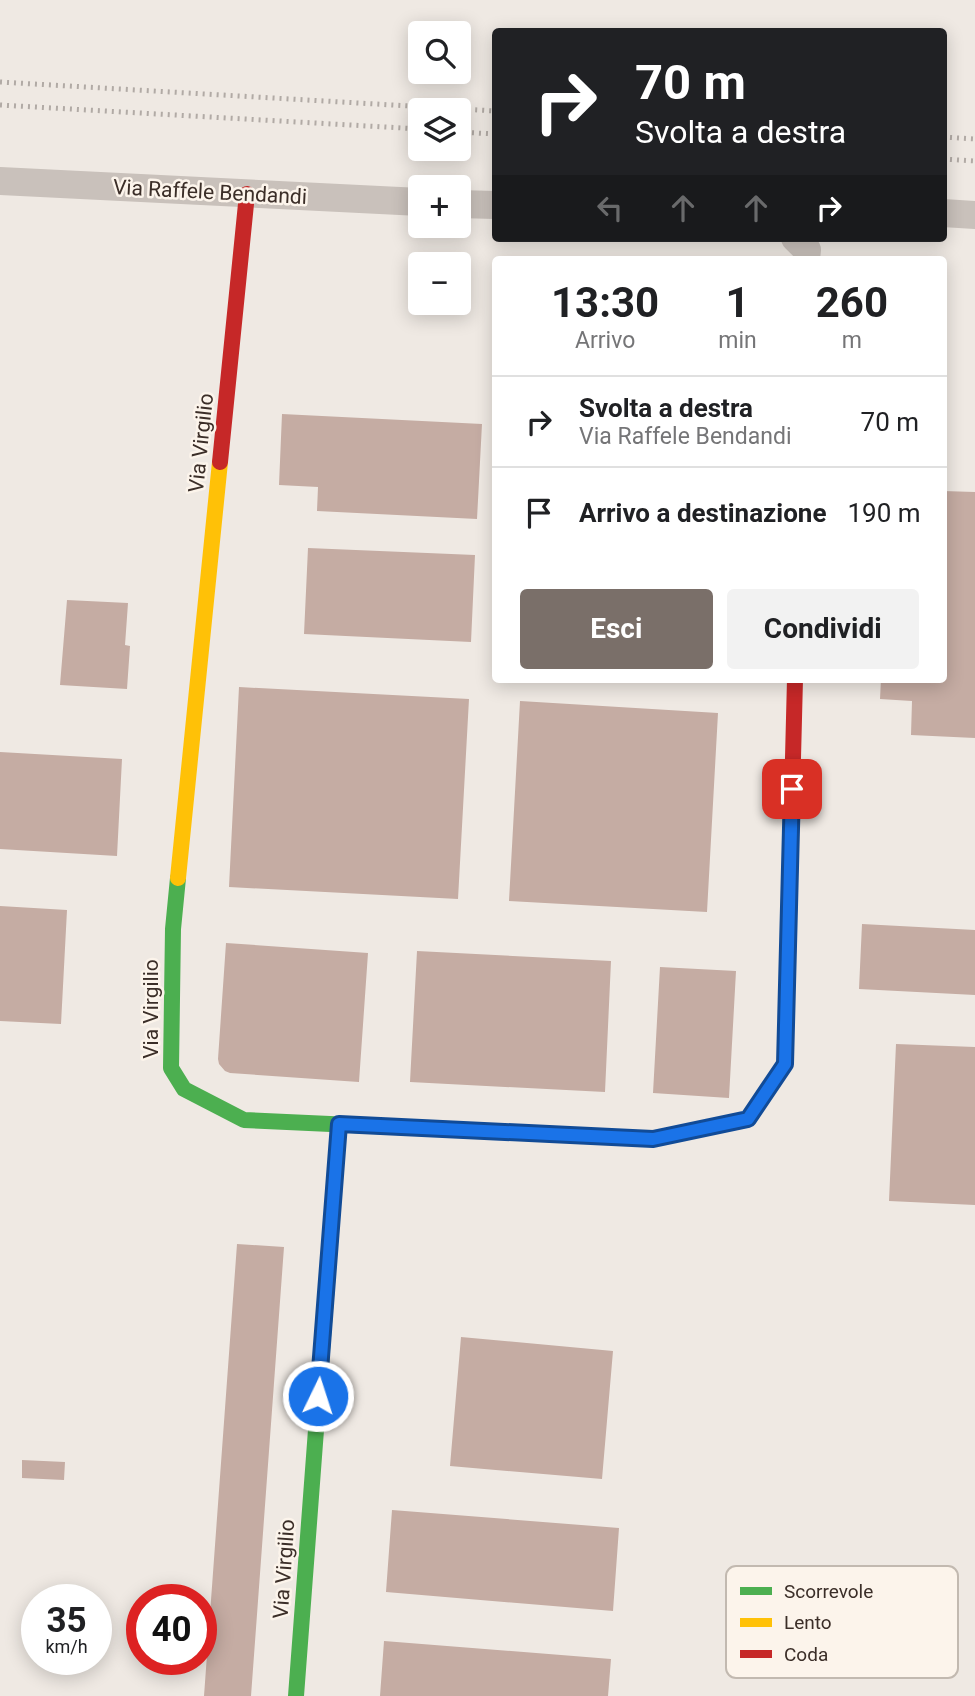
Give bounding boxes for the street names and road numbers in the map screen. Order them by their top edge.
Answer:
street label: Via Raffele Bendandi [112,175,308,209]
street label: Via Virgilio [184,392,218,494]
street label: Via Virgilio [139,959,163,1059]
street label: Via Virgilio [269,1518,299,1620]

